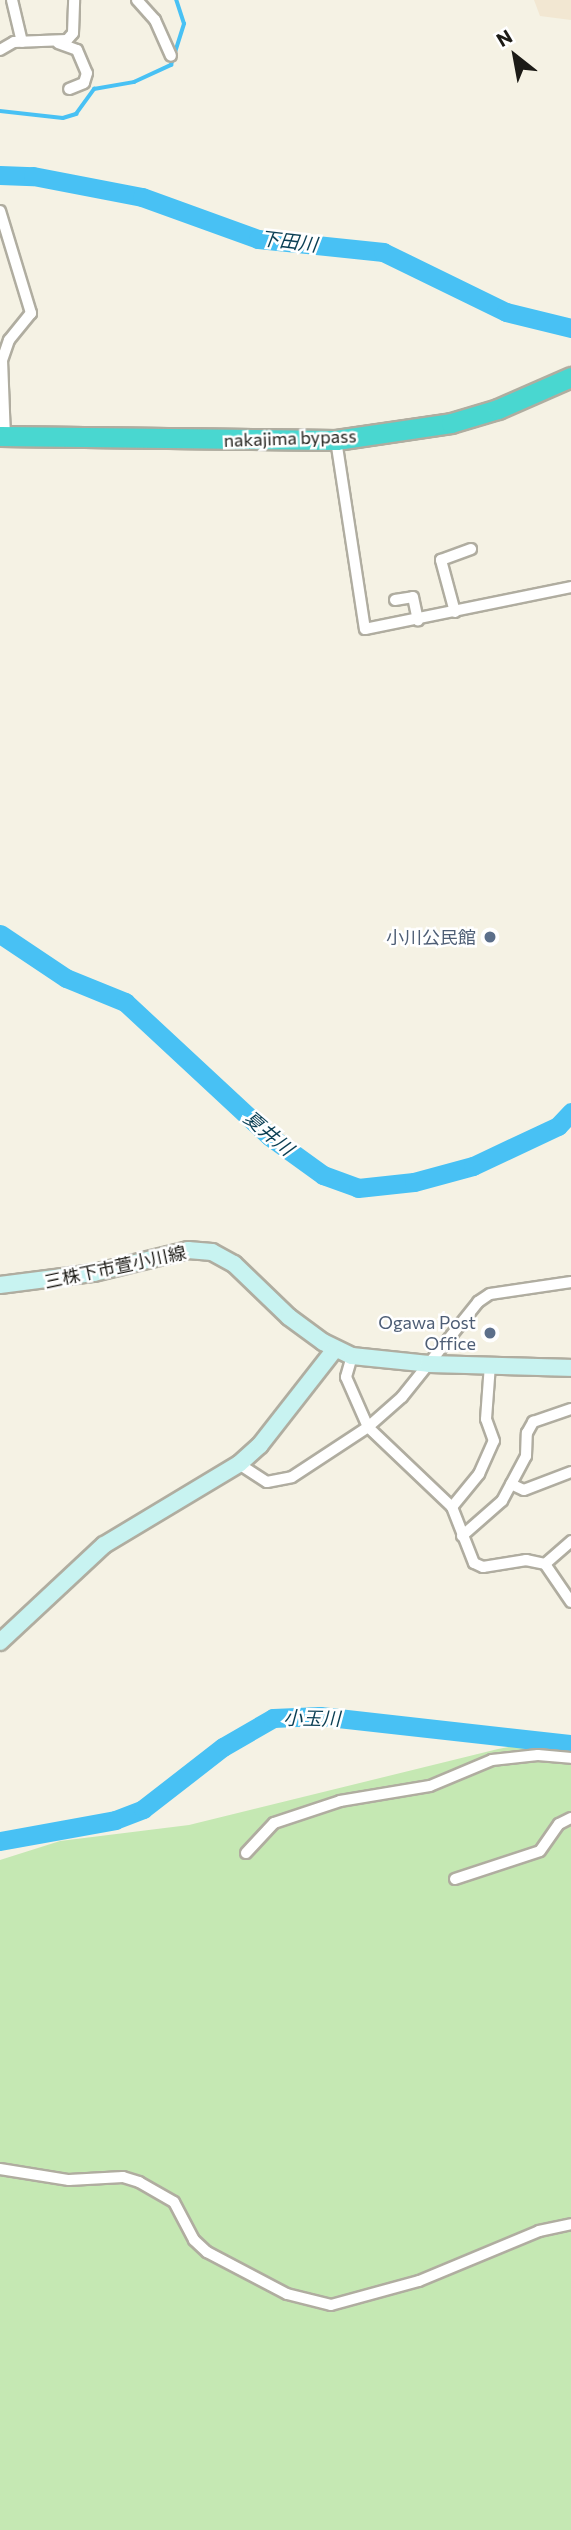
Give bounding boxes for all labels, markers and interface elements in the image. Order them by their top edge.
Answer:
north arrow [480,21,550,91]
text: N [492,24,516,51]
water label: 下田川 [259,226,319,256]
street label: nakajima bypass [223,425,357,451]
place label: 小川公民館 [386,926,476,948]
marker: 小川公民館 [482,929,498,945]
water label: 夏井川 [240,1106,298,1160]
street label: 三株下市萱小川線 [42,1241,188,1293]
place label: Ogawa Post Office [378,1312,476,1354]
marker: Ogawa Post Office [482,1325,498,1341]
water label: 小玉川 [283,1706,341,1730]

